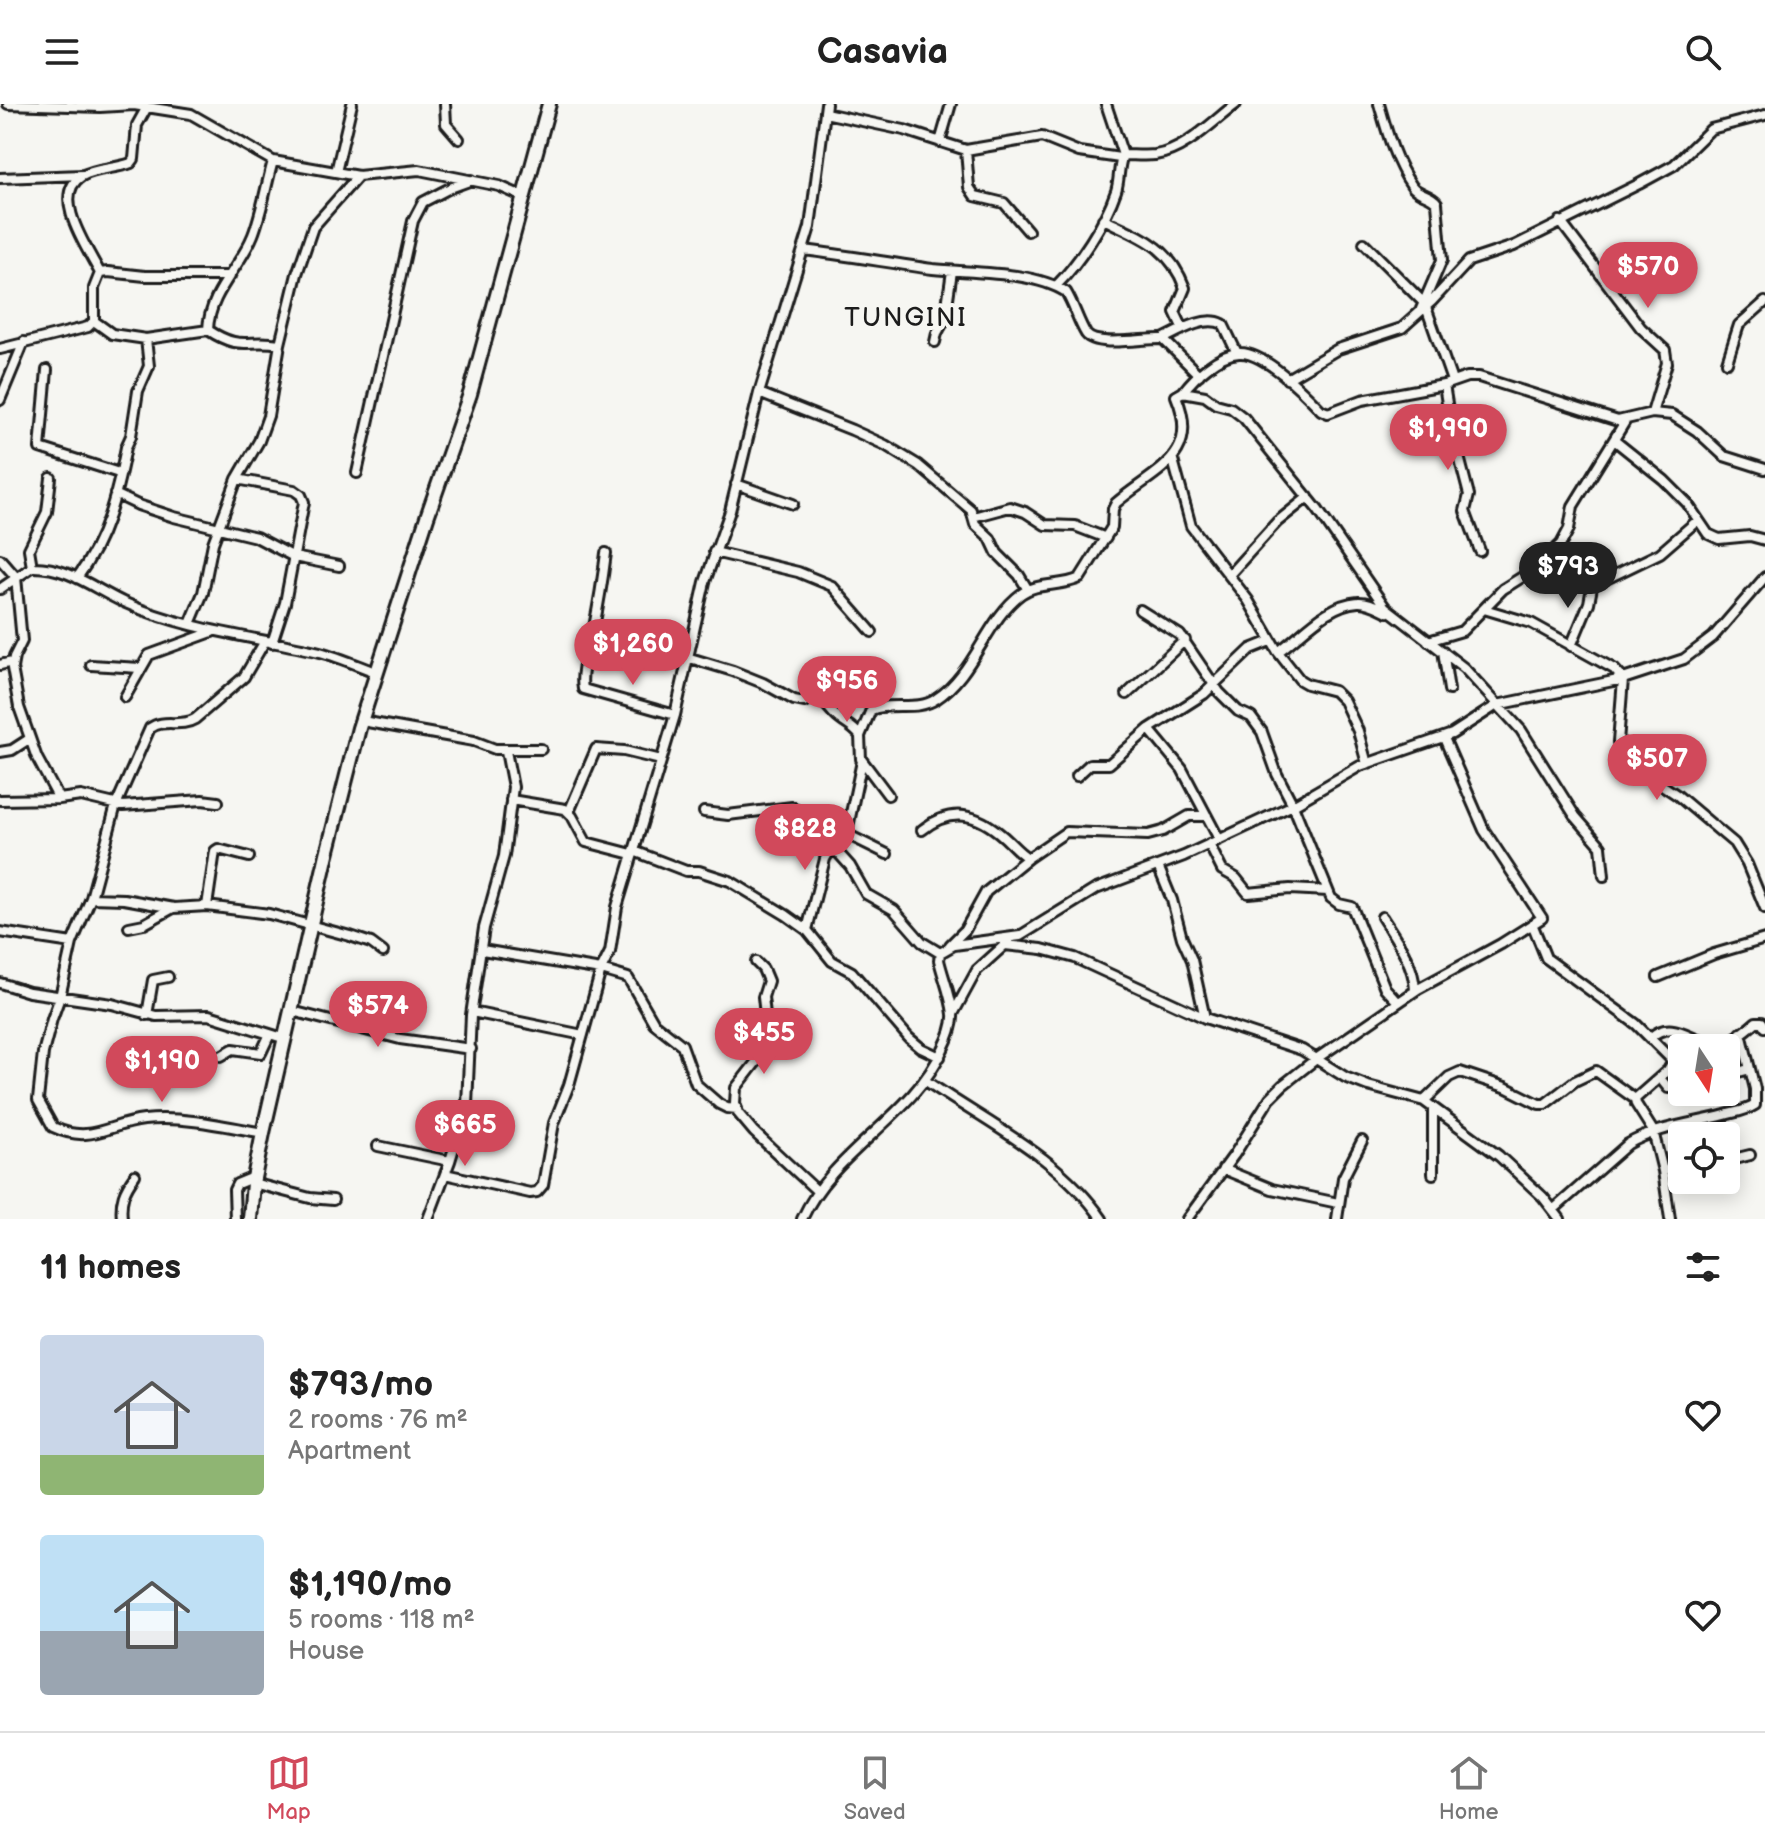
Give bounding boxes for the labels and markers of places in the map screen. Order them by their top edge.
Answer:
pin: $570 [1601,242,1695,310]
pin: $1,990 [1383,404,1513,472]
pin: $793 [1521,542,1615,610]
pin: $1,260 [568,619,698,687]
pin: $956 [800,656,894,724]
pin: $507 [1610,734,1704,802]
pin: $828 [758,804,852,872]
pin: $574 [331,981,425,1049]
pin: $455 [717,1008,811,1076]
pin: $1,190 [97,1036,227,1104]
pin: $665 [418,1100,512,1168]

